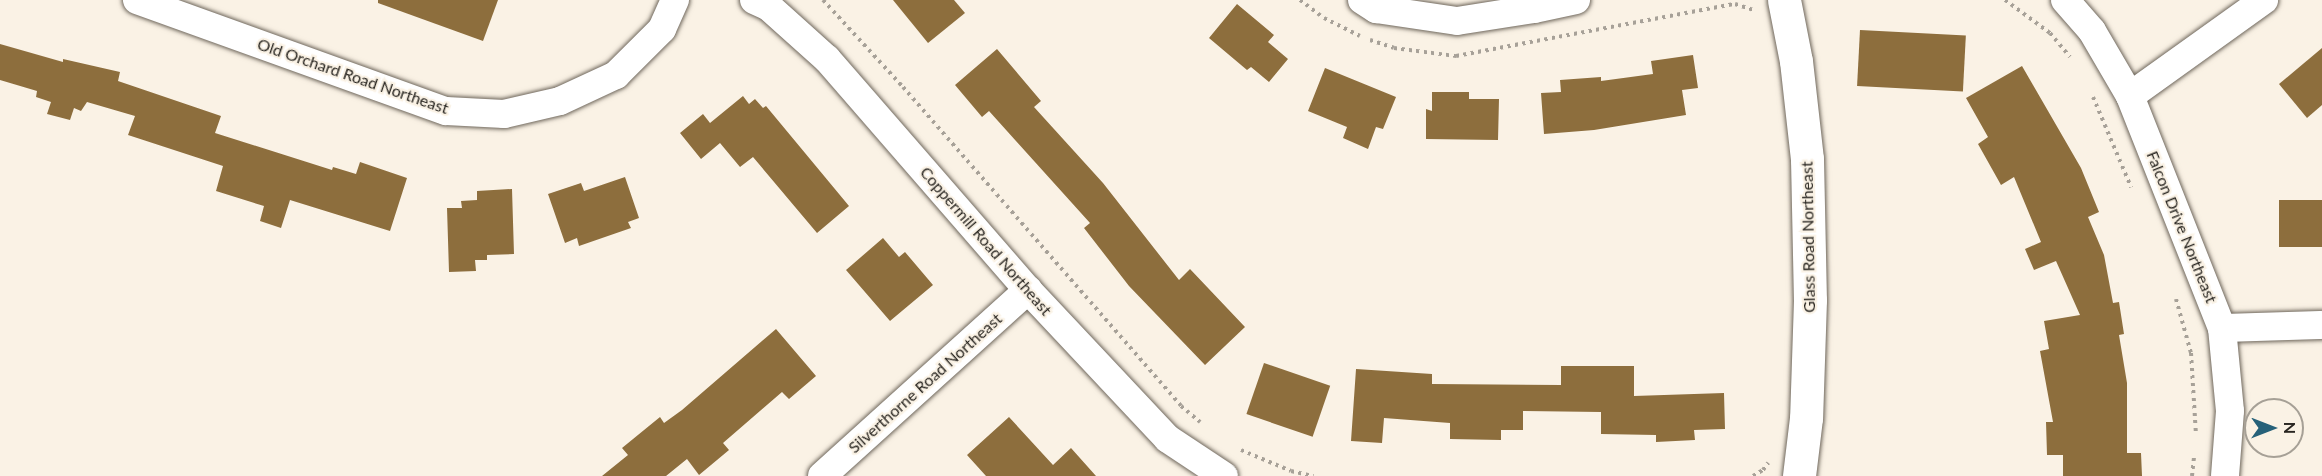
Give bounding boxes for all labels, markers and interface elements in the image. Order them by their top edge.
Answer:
street label: Old Orchard Road Northeast [255,34,451,118]
street label: Falcon Drive Northeast [2143,148,2221,306]
street label: Glass Road Northeast [1797,161,1819,313]
street label: Coppermill Road Northeast [916,163,1056,319]
street label: Silverthorne Road Northeast [844,309,1006,457]
north arrow [2244,398,2304,458]
text: N [2281,422,2300,434]

